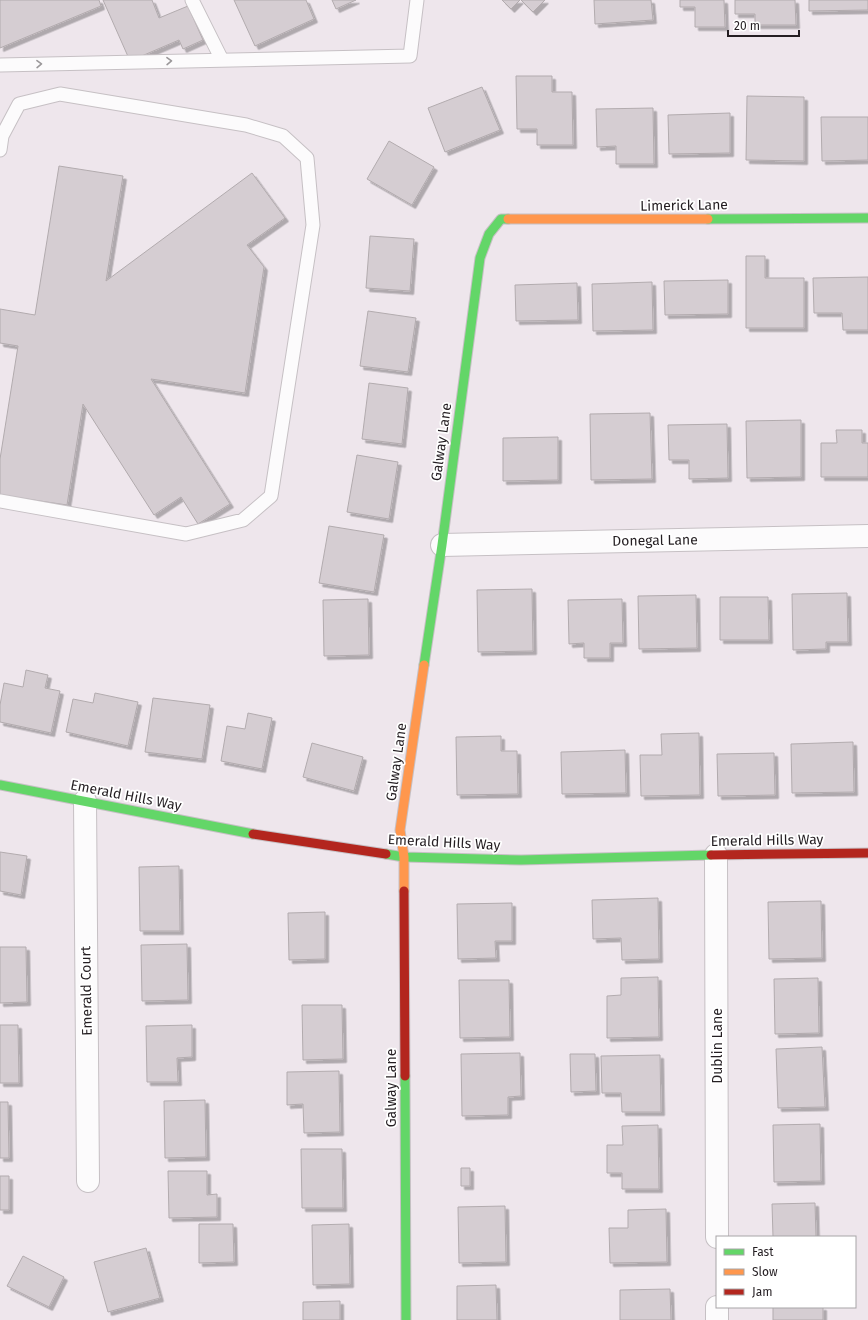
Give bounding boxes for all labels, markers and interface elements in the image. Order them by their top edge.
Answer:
scale bar [728,12,799,38]
text: 20 m [734,19,760,33]
one-way arrow [166,57,172,65]
one-way arrow [36,60,42,68]
street label: Limerick Lane [640,196,728,215]
street label: Galway Lane [428,402,455,482]
street label: Donegal Lane [612,531,698,550]
street label: Galway Lane [383,722,410,802]
street label: Emerald Hills Way [69,776,183,815]
street label: Emerald Hills Way [387,831,501,854]
street label: Emerald Hills Way [710,831,824,850]
street label: Emerald Court [77,945,96,1036]
street label: Dublin Lane [709,1008,726,1084]
street label: Galway Lane [383,1049,400,1127]
legend [716,1236,856,1308]
text: Fast [752,1245,774,1259]
text: Slow [752,1265,778,1279]
text: Jam [752,1285,772,1299]

